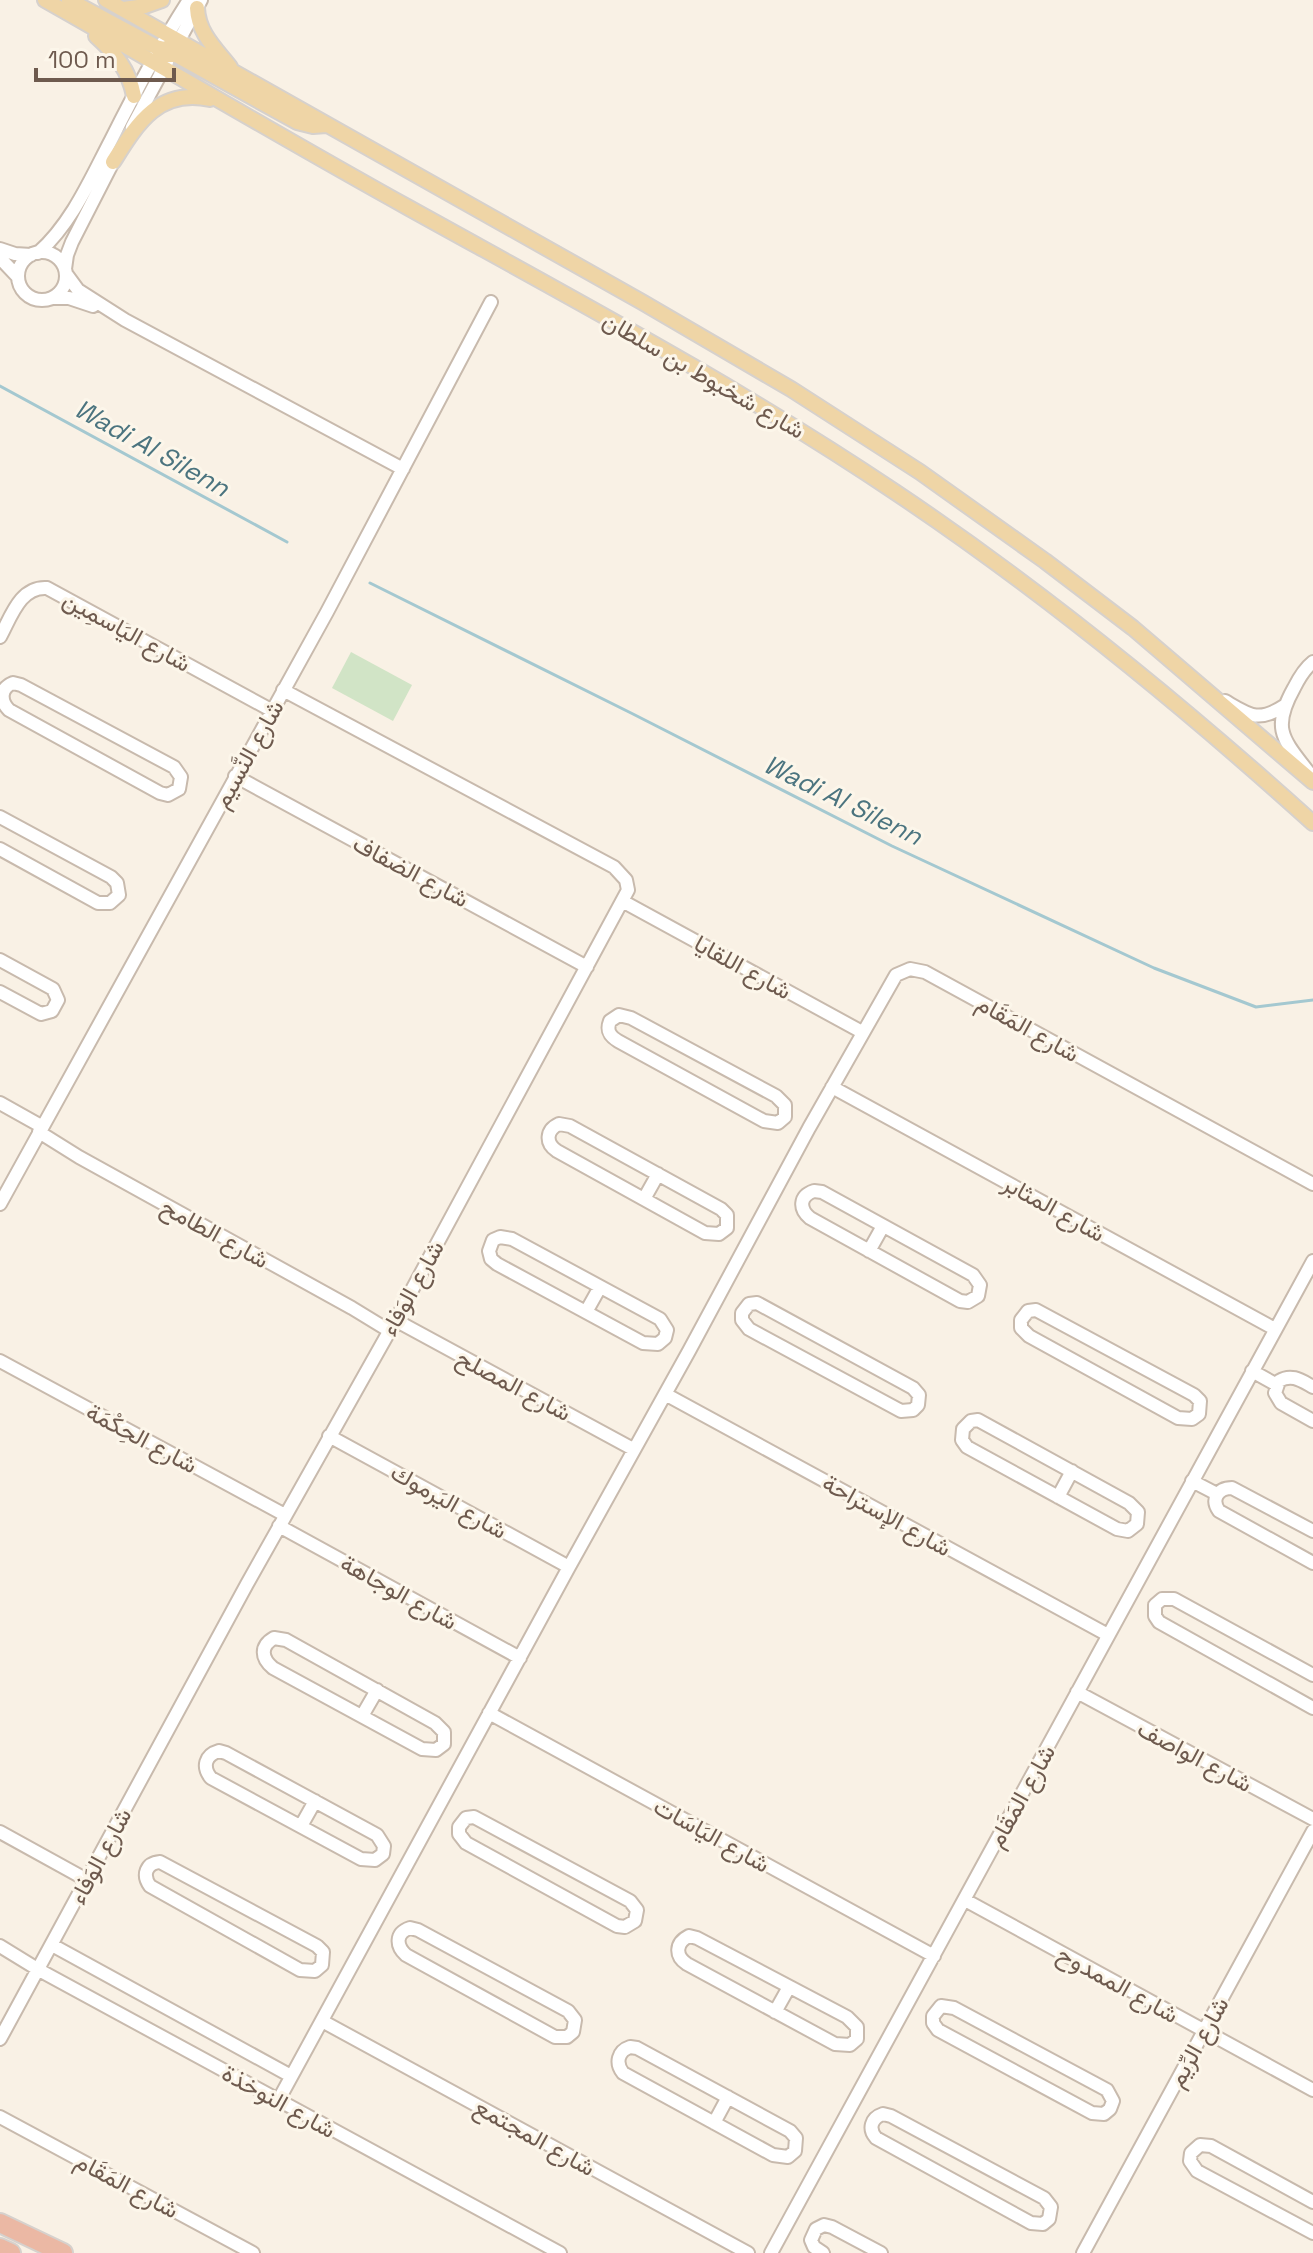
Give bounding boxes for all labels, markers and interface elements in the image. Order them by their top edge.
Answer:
scale bar [36,32,174,82]
text: 100 m [48,44,116,75]
street label: شارع شخبوط بن سلطان [597,304,811,446]
water label: Wadi Al Silenn [69,391,236,505]
street label: شارع اليَاسمِين [57,583,196,680]
street label: شارع النَّسيم [206,694,291,814]
water label: Wadi Al Silenn [758,747,929,853]
street label: شارع الضفاف [347,828,474,915]
street label: شارع اللقايا [688,928,797,1007]
street label: شارع المَقَام [971,987,1085,1070]
street label: شارع المثابر [996,1167,1111,1250]
street label: شارع الطامح [155,1191,274,1277]
street label: شارع الوَفاء [373,1235,452,1342]
street label: شارع المصلح [450,1342,577,1430]
street label: شارع الحِكْمَة [81,1396,203,1481]
street label: شارع اليَرموك [385,1456,513,1547]
street label: شارع الإستراحة [817,1467,957,1564]
street label: شارع الوجاهة [335,1547,463,1638]
street label: شارع الواصف [1132,1713,1258,1800]
street label: شارع المَقَام [980,1739,1063,1853]
street label: شارع اليَاسَات [648,1790,776,1880]
street label: شارع الوَفاء [62,1803,139,1910]
street label: شارع الممدوح [1051,1938,1184,2031]
street label: شارع الرِّيم [1160,1991,1236,2093]
street label: شارع النوخذة [216,2057,341,2146]
street label: شارع المجتمع [468,2091,601,2185]
street label: شارع المَقَام [69,2145,184,2226]

